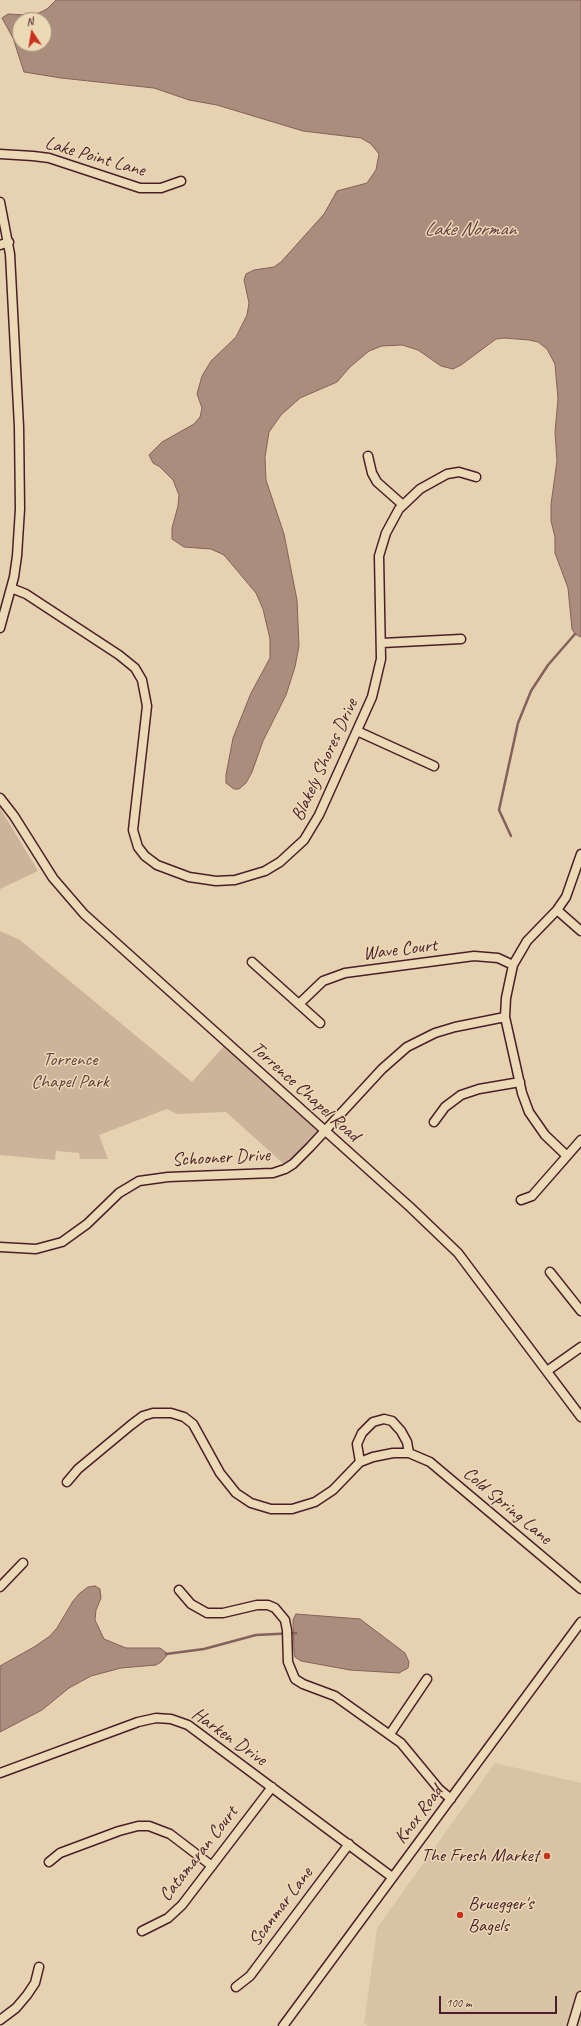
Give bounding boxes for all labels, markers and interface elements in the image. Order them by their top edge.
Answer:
north arrow [12,12,52,52]
text: N [25,14,35,29]
street label: Lake Point Lane [42,132,148,182]
water label: Lake Norman [424,218,516,242]
street label: Blakely Shores Drive [287,695,363,825]
street label: Wave Court [362,934,438,966]
street label: Torrence Chapel Road [246,1037,364,1147]
park label: Torrence Chapel Park [31,1049,109,1093]
street label: Schooner Drive [172,1144,270,1172]
street label: Cold Spring Lane [458,1462,556,1550]
street label: Harken Drive [187,1703,271,1771]
street label: Knox Road [390,1781,448,1849]
street label: Catamaran Court [155,1802,243,1906]
place label: The Fresh Market [421,1845,539,1867]
marker: The Fresh Market [542,1851,552,1861]
street label: Scanmar Lane [244,1863,318,1951]
place label: Bruegger's Bagels [468,1893,533,1937]
marker: Bruegger's Bagels [455,1910,465,1920]
scale bar [441,1988,559,2014]
text: 100 m [446,1995,472,2011]

